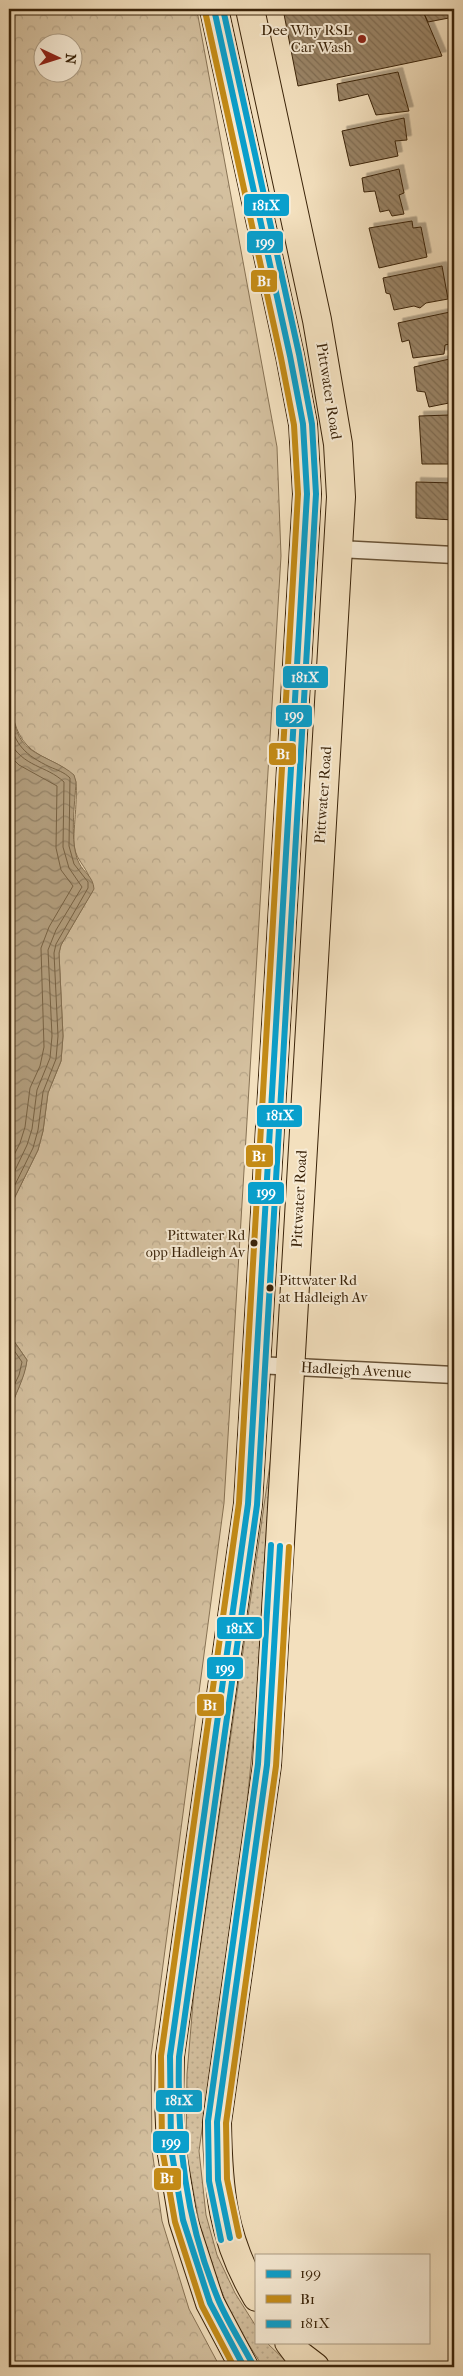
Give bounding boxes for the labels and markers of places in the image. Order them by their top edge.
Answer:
place label: Dee Why RSL Car Wash [261,21,353,56]
marker: Dee Why RSL Car Wash [356,33,368,45]
place label: Pittwater Rd opp Hadleigh Av [146,1227,246,1261]
marker: Pittwater Rd opp Hadleigh Av [249,1238,259,1248]
place label: Pittwater Rd at Hadleigh Av [279,1272,369,1306]
marker: Pittwater Rd at Hadleigh Av [265,1283,275,1293]

